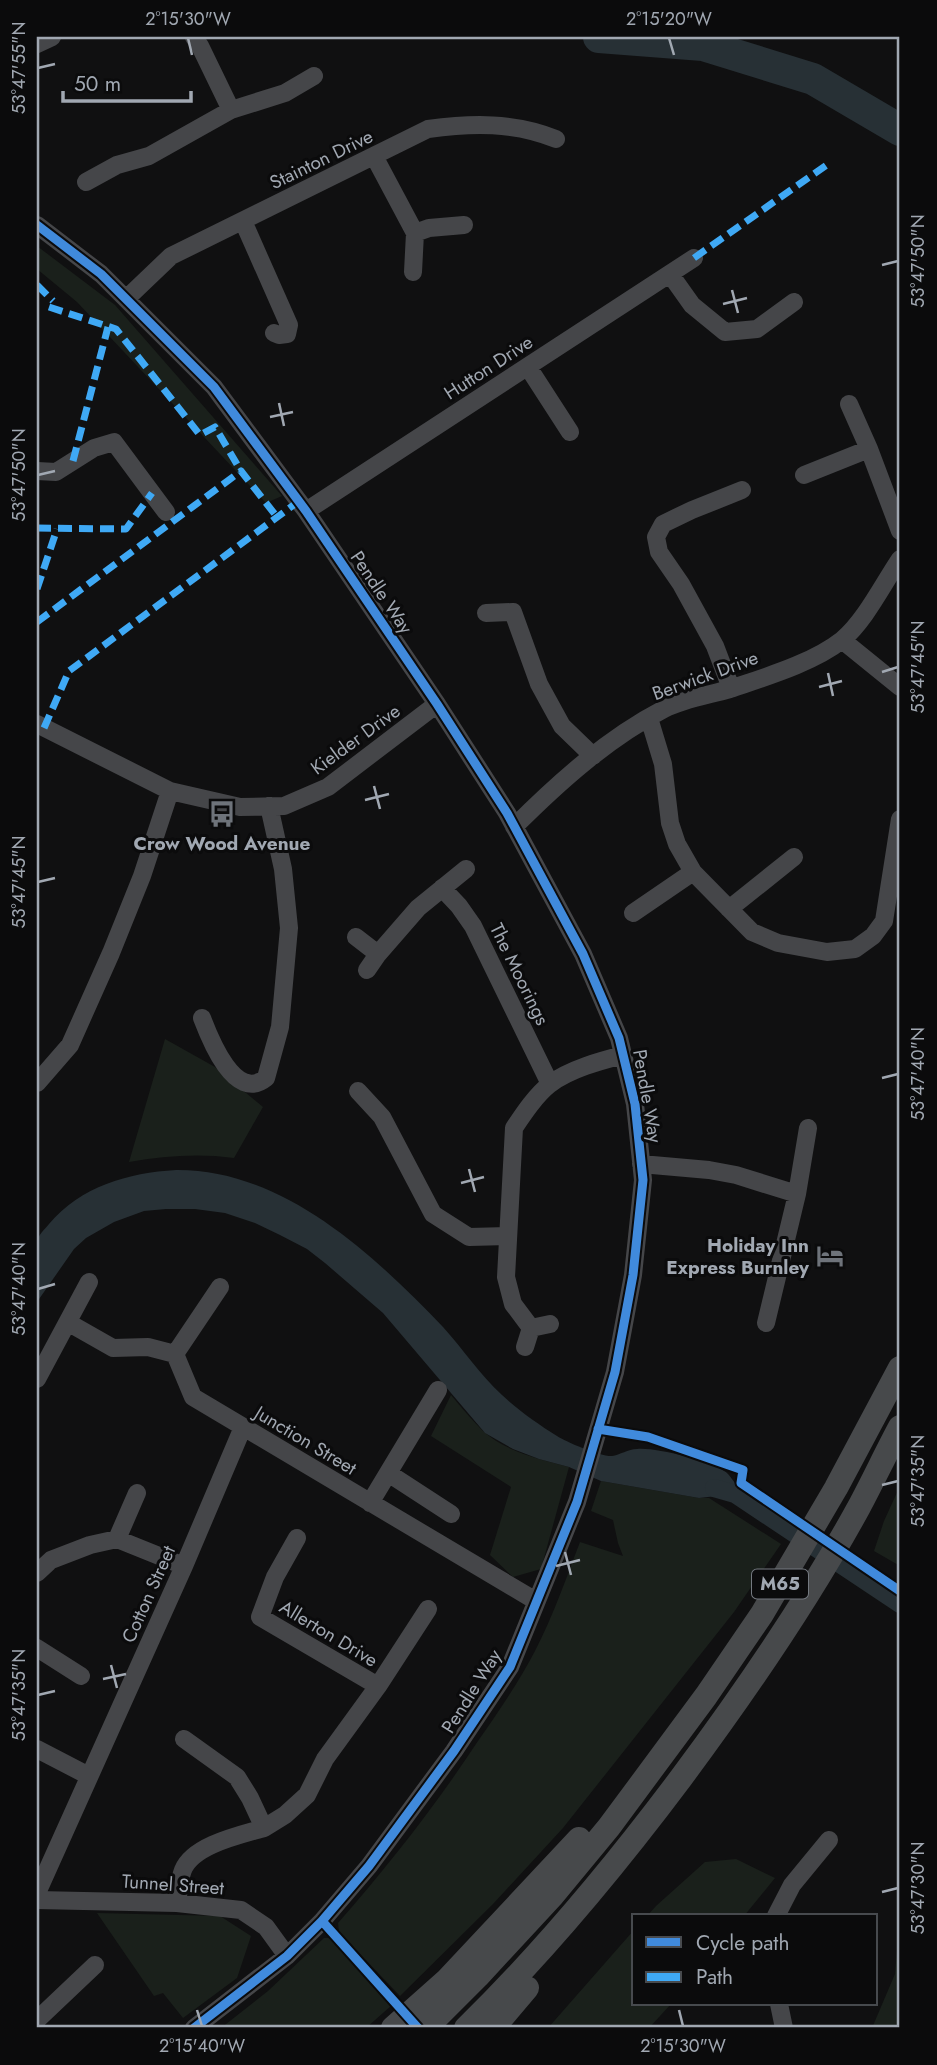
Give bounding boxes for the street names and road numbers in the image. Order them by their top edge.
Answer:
street label: Stainton Drive [265,123,378,196]
street label: Hutton Drive [439,328,538,406]
street label: Pendle Way [344,546,420,640]
street label: Berwick Drive [649,644,762,707]
street label: Kielder Drive [305,698,406,781]
street label: The Moorings [483,919,556,1030]
street label: Pendle Way [626,1047,669,1146]
street label: Junction Street [247,1398,362,1482]
street label: Cotton Street [115,1541,182,1647]
road number: M65 [752,1569,808,1598]
street label: Allerton Drive [274,1593,383,1674]
street label: Pendle Way [435,1643,508,1739]
street label: Tunnel Street [121,1867,225,1902]

